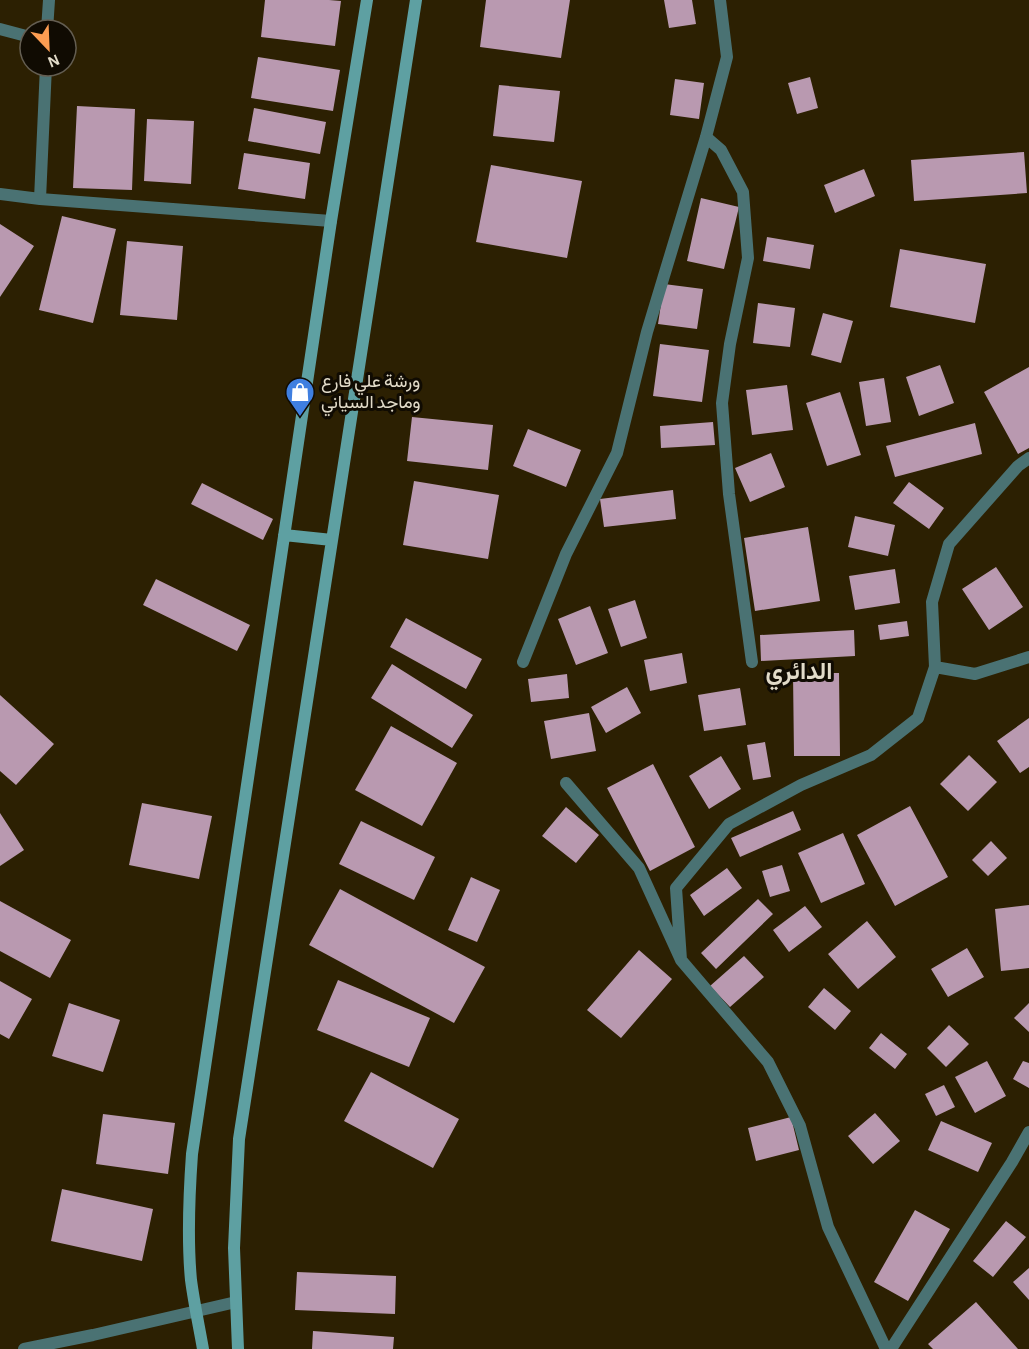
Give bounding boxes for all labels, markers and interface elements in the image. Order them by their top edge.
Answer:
north arrow [18,18,78,78]
text: N [45,51,62,70]
place label: ورشة علي فارع وماجد السياني [321,373,421,417]
shop icon: ورشة علي فارع وماجد السياني [284,376,316,418]
district label: الدائري [765,660,833,691]

